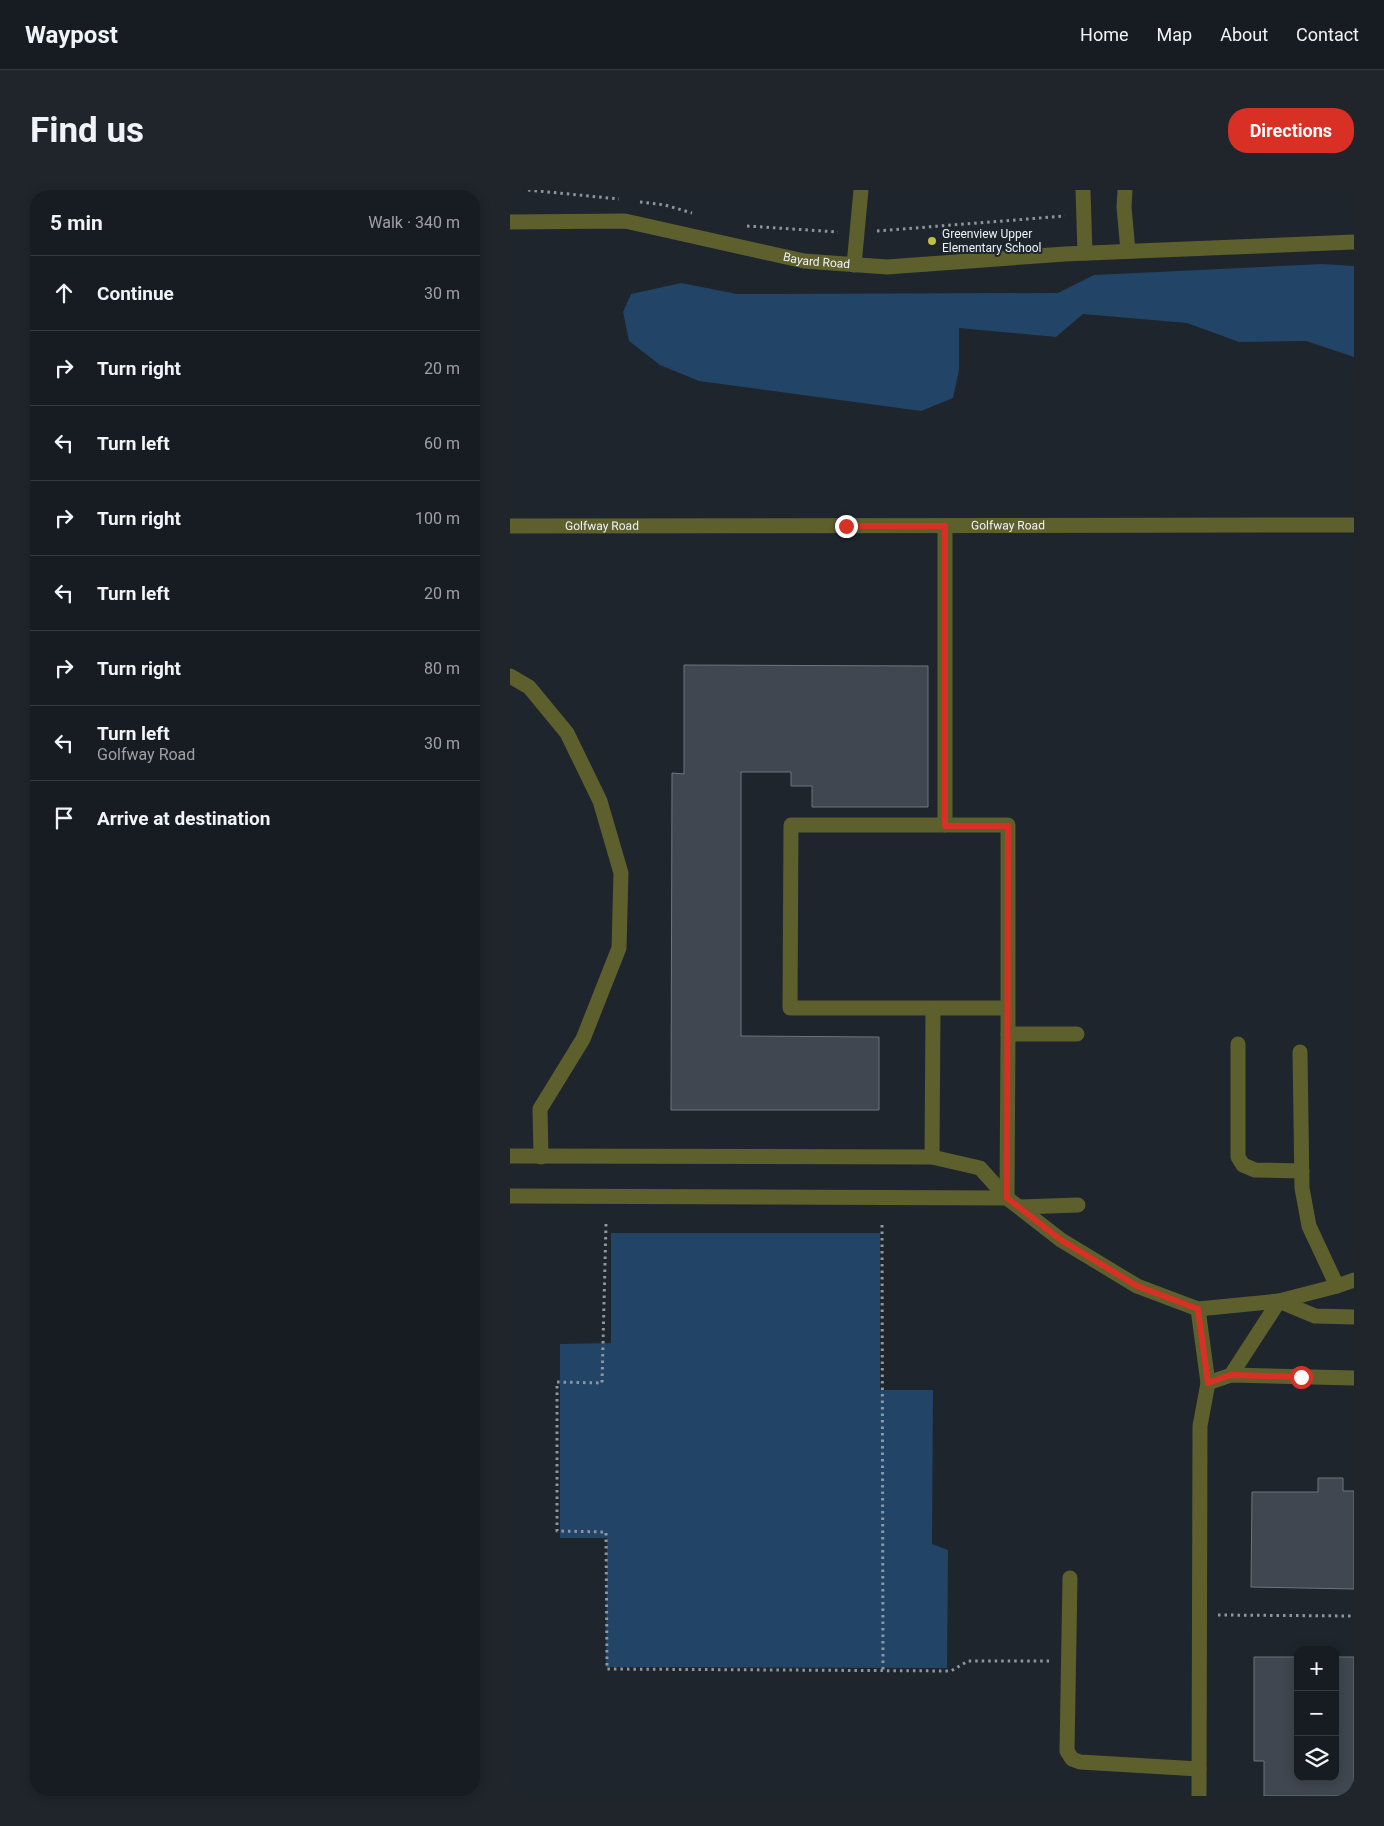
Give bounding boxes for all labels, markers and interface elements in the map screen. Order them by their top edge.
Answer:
text: Waypost [25,21,118,49]
text: Home [1080,24,1129,45]
text: Map [1157,24,1192,45]
text: About [1220,24,1268,45]
text: Contact [1296,24,1359,45]
button: Directions [1228,108,1354,153]
text: Find us [30,110,144,151]
text: 5 min [50,211,103,235]
text: Walk · 340 m [368,213,460,232]
place label: Greenview Upper Elementary School [942,227,1042,255]
marker: Greenview Upper Elementary School [926,235,938,247]
street label: Bayard Road [782,250,851,271]
icon: ahead [50,279,78,307]
text: Continue [97,282,174,305]
text: 30 m [424,284,460,303]
icon: right [50,354,78,382]
text: Turn right [97,357,181,380]
text: 20 m [424,359,460,378]
icon: left [50,429,78,457]
text: Turn left [97,432,170,455]
text: 60 m [424,434,460,453]
icon: right [50,504,78,532]
text: Turn right [97,507,181,530]
text: 100 m [415,509,460,528]
route end [835,515,858,538]
street label: Golfway Road [971,518,1045,532]
street label: Golfway Road [565,519,639,533]
icon: left [50,579,78,607]
text: Turn left [97,582,170,605]
text: 20 m [424,584,460,603]
icon: right [50,654,78,682]
text: Turn right [97,657,181,680]
text: 80 m [424,659,460,678]
text: Turn left [97,722,170,745]
icon: left [50,729,78,757]
text: 30 m [424,734,460,753]
text: Golfway Road [97,745,195,764]
icon: arrive [50,804,78,832]
text: Arrive at destination [97,807,270,830]
route start [1290,1366,1313,1389]
map controls [1294,1646,1339,1781]
button: + [1294,1646,1339,1691]
button: − [1294,1691,1339,1736]
button: layers [1294,1736,1339,1781]

